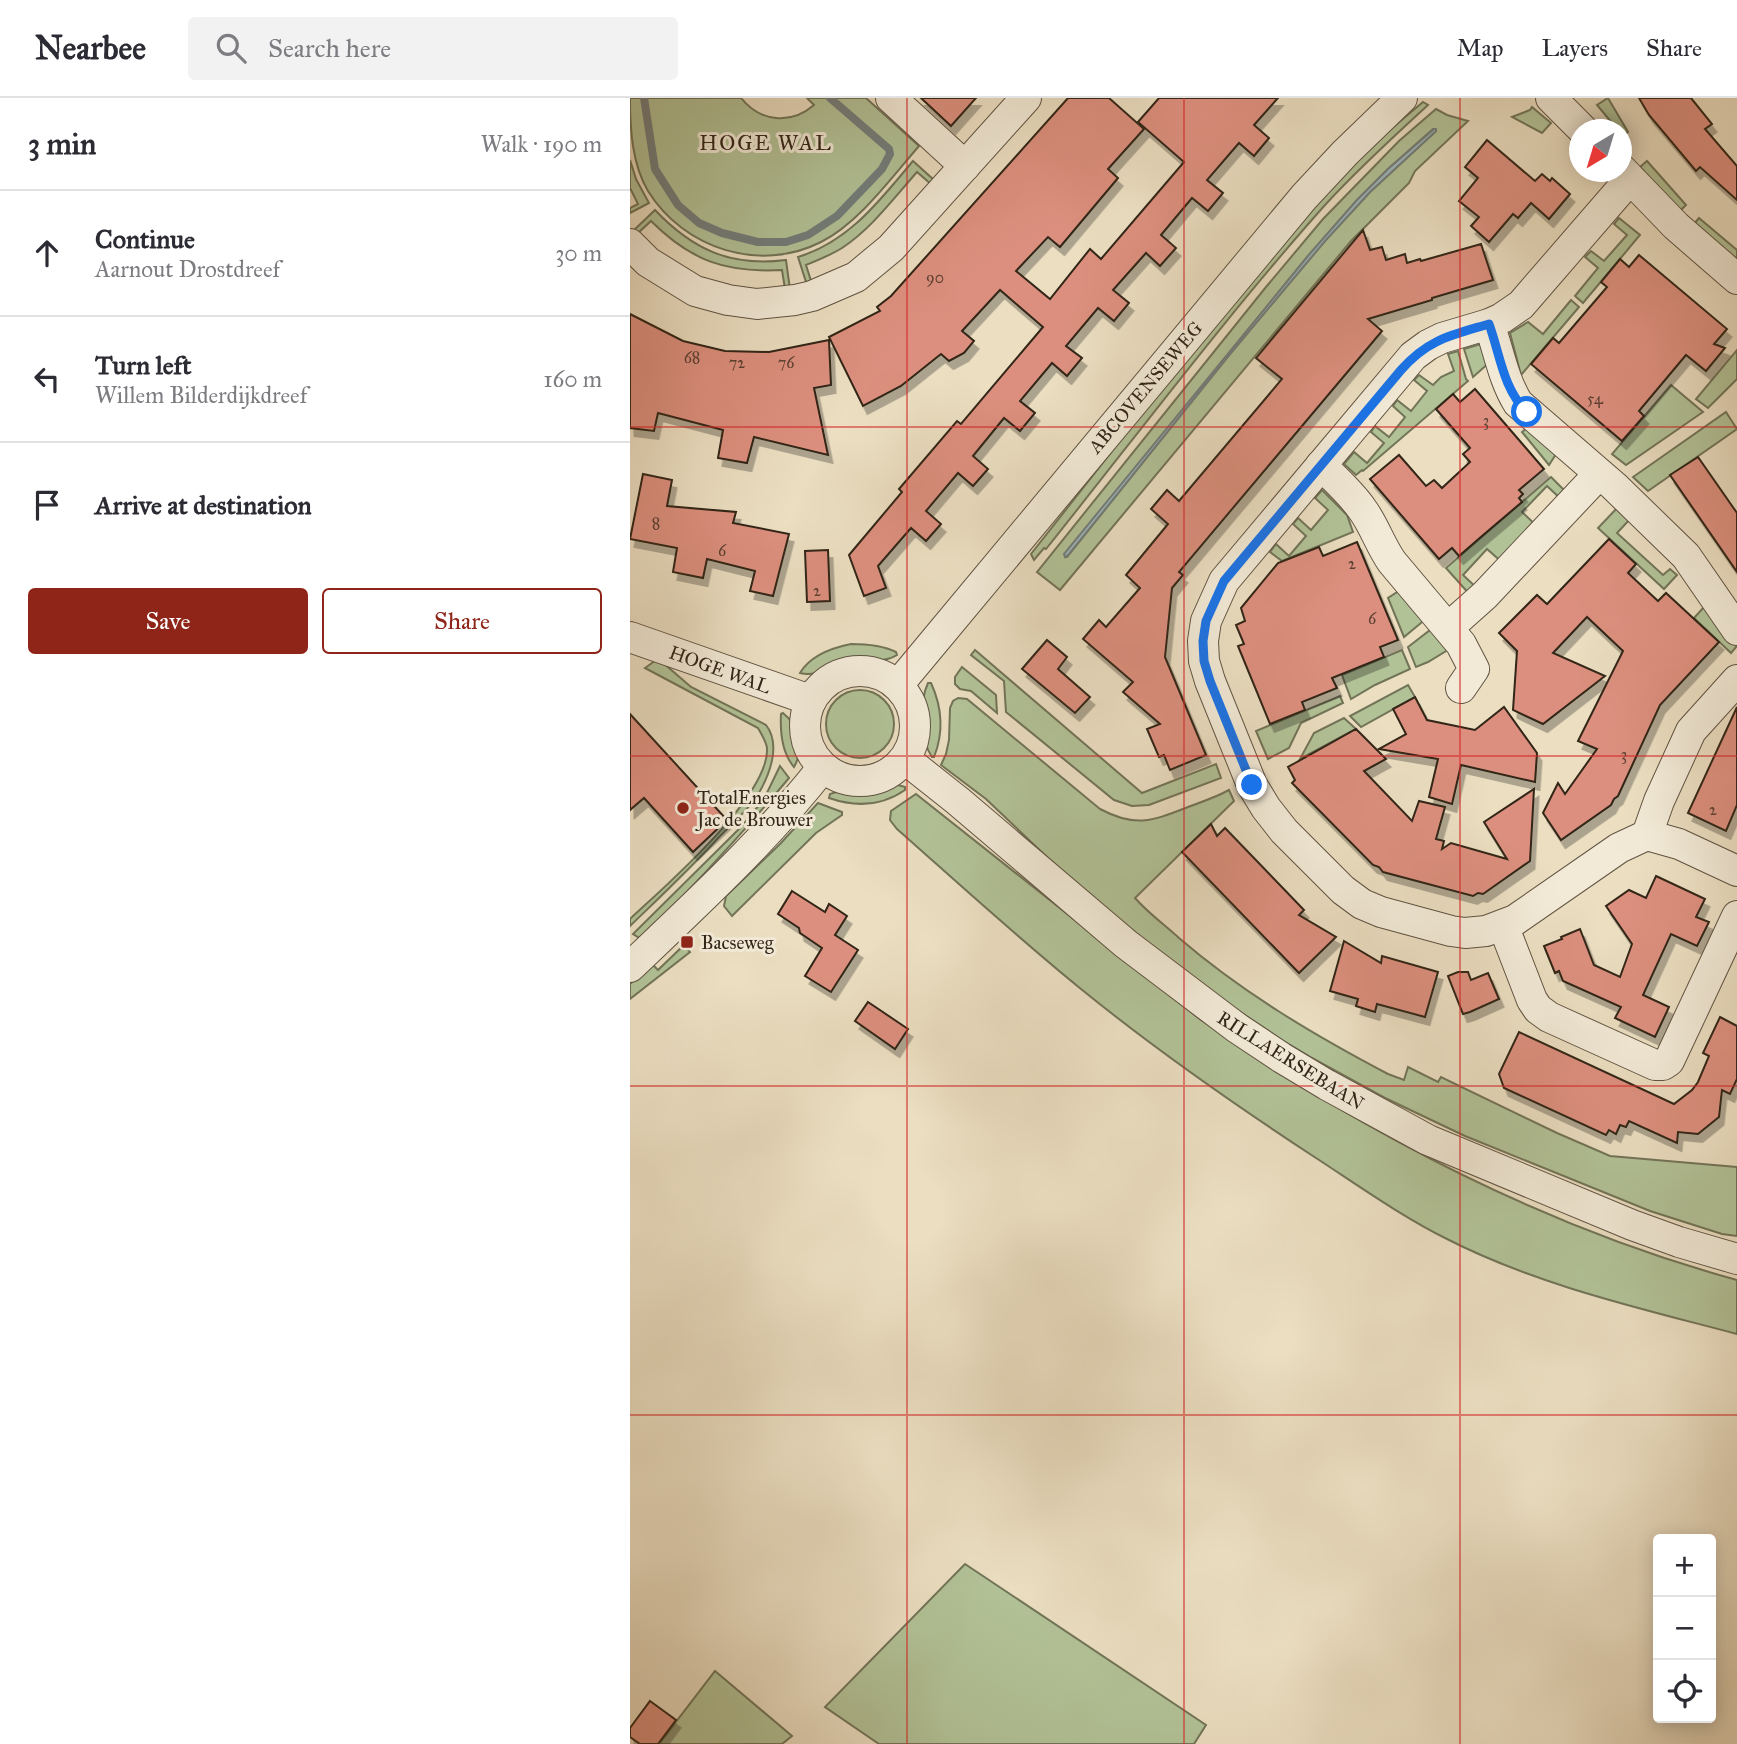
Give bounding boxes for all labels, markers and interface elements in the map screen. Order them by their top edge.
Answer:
search box [188,17,678,80]
text: Nearbee [35,28,146,68]
icon: search [212,29,250,67]
text: Search here [268,32,391,64]
text: Map [1457,33,1504,63]
text: Layers [1542,33,1608,63]
text: Share [1646,33,1702,63]
north arrow [1569,119,1632,182]
text: 3 min [28,126,96,162]
text: Walk · 190 m [481,130,602,158]
district label: HOGE WAL [699,130,833,156]
text: Continue [95,223,195,255]
icon: ahead [28,234,66,272]
text: 30 m [555,239,602,267]
text: Aarnout Drostdreef [95,255,280,283]
house number: 90 [926,268,944,287]
street label: ABCOVENSEWEG [1083,317,1207,459]
house number: 68 [684,348,700,367]
text: Turn left [95,349,191,381]
house number: 72 [729,353,745,372]
house number: 76 [778,353,795,372]
icon: left [28,360,66,398]
text: 160 m [544,365,602,393]
text: Willem Bilderdijkdreef [95,381,307,409]
house number: 54 [1587,389,1604,408]
route start [1511,396,1542,427]
house number: 3 [1483,411,1489,430]
icon: arrive [28,486,66,524]
text: Arrive at destination [95,489,312,521]
house number: 8 [652,514,660,533]
house number: 6 [718,541,727,560]
house number: 2 [1348,554,1356,573]
house number: 2 [813,581,821,600]
button: Save [28,588,308,654]
button: Share [322,588,602,654]
house number: 6 [1368,609,1377,628]
street label: HOGE WAL [666,640,774,698]
house number: 3 [1621,745,1627,764]
route end [1236,769,1267,800]
place label: TotalEnergies Jac de Brouwer [695,786,813,832]
marker: TotalEnergies Jac de Brouwer [675,800,691,816]
house number: 2 [1709,800,1717,819]
place label: Bacseweg [701,931,774,955]
marker: Bacseweg [679,934,695,950]
street label: RILLAERSEBAAN [1213,1006,1368,1115]
map controls [1653,1534,1716,1723]
button: + [1653,1534,1716,1597]
button: − [1653,1597,1716,1660]
button: locate [1653,1660,1716,1723]

